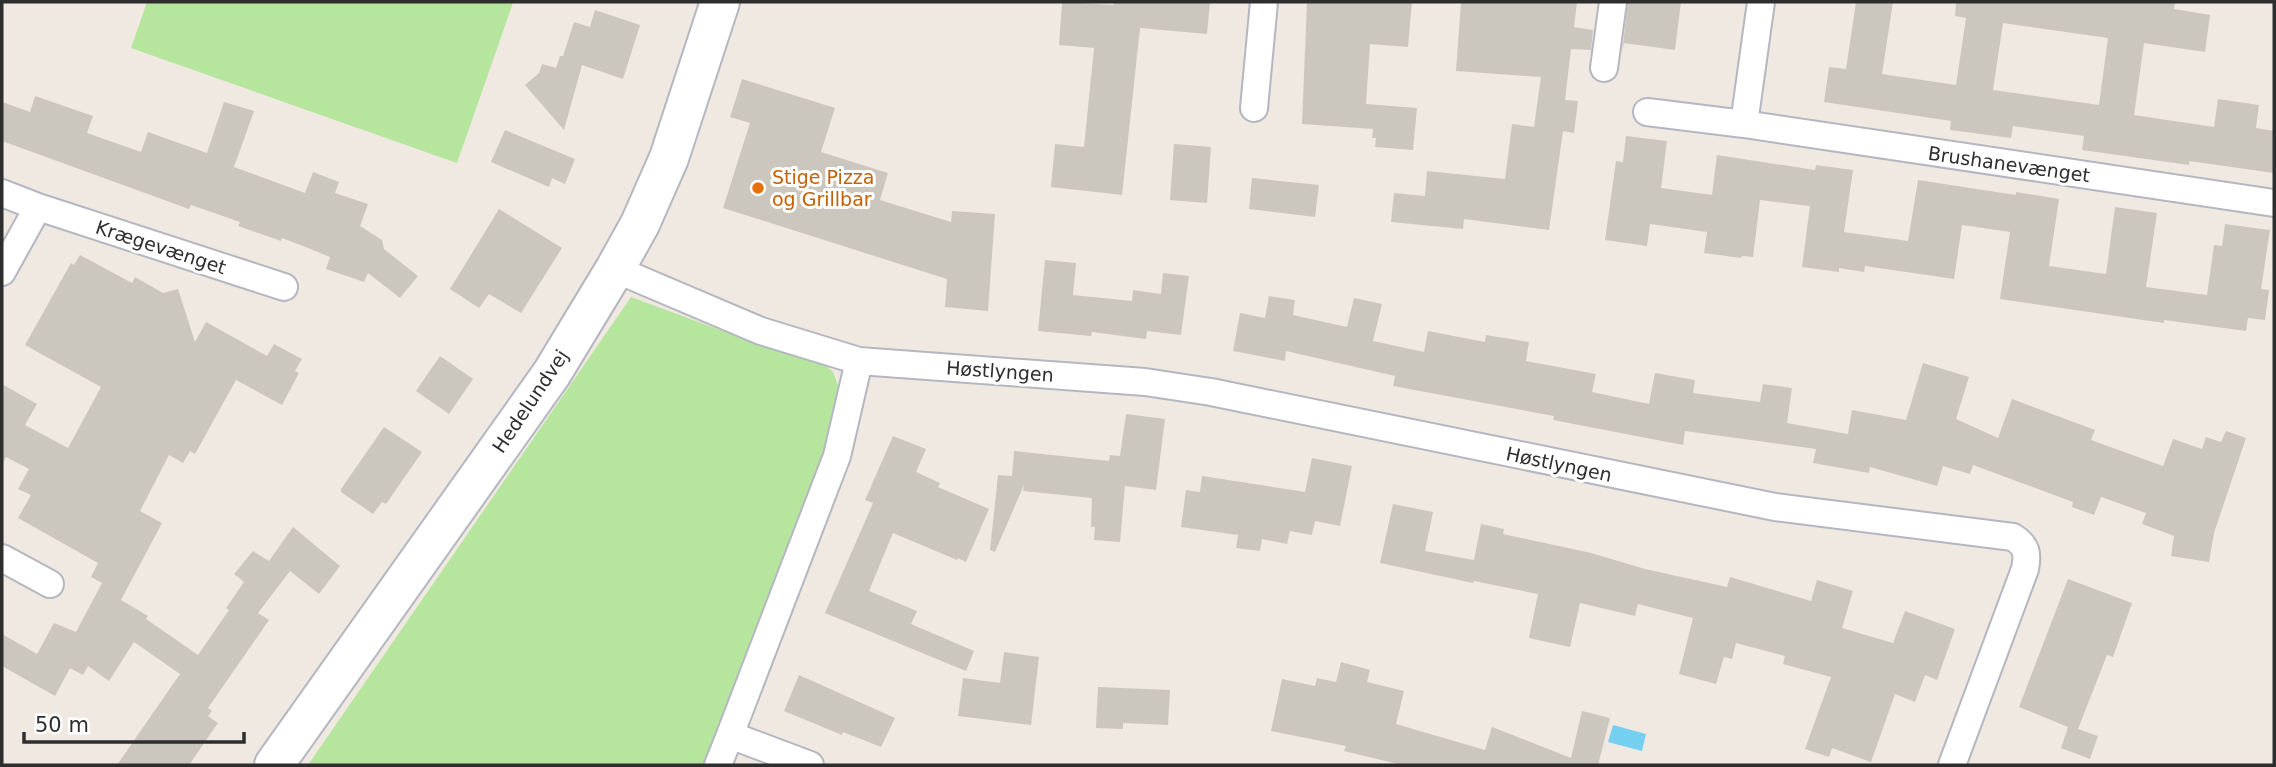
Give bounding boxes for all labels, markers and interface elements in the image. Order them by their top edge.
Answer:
street label: Brushanevænget [1927,142,2091,186]
place label: Stige Pizza og Grillbar [772,166,875,210]
marker: Stige Pizza og Grillbar [750,180,766,196]
street label: Krægevænget [93,216,229,278]
street label: Hedelundvej [488,345,572,457]
street label: Høstlyngen [946,356,1054,386]
street label: Høstlyngen [1504,442,1614,486]
scale bar [24,700,245,744]
text: 50 m [35,713,89,737]

